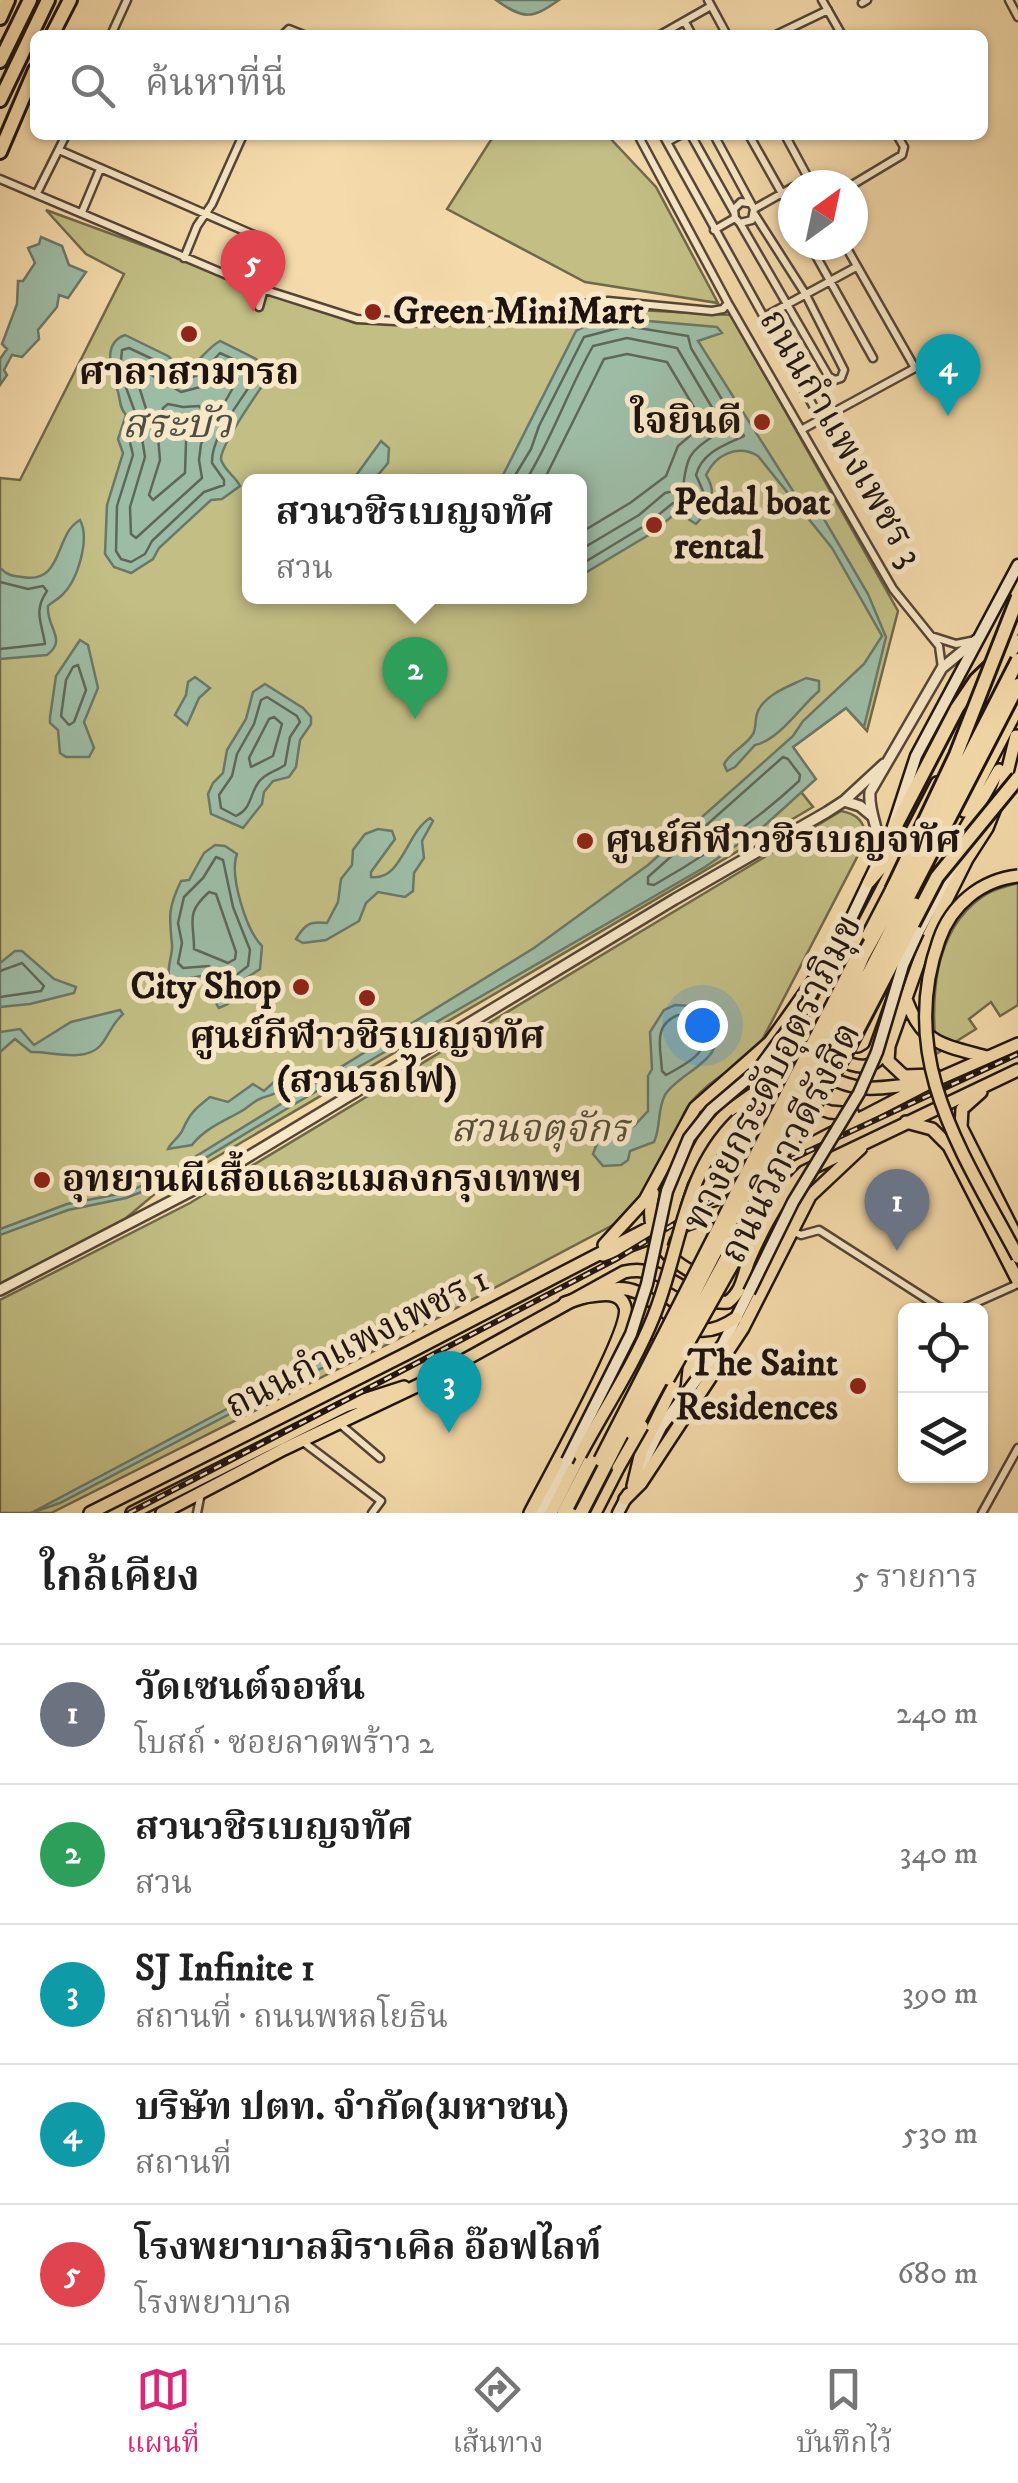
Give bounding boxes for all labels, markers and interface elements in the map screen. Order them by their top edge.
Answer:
search box [30,30,988,140]
icon: search [65,58,120,113]
text: ค้นหาที่นี่ [145,60,286,108]
north arrow [778,170,868,260]
pin: 5 [220,230,286,312]
place label: Green MiniMart [393,288,645,336]
street label: ถนนกำแพงเพชร 3 [748,300,934,576]
marker: Green MiniMart [362,301,384,323]
marker: ศาลาสามารถ [178,323,200,345]
pin: 4 [916,334,980,416]
place label: ศาลาสามารถ [79,349,299,397]
place label: ใจยินดี [630,395,742,446]
water label: สระบัว [122,401,233,451]
marker: ใจยินดี [751,411,773,433]
popup [242,474,587,604]
place label: Pedal boat rental [674,479,831,571]
text: สวนวชิรเบญจทัศ [276,489,553,537]
marker: Pedal boat rental [643,514,665,536]
text: สวน [276,549,333,589]
pin: 2 [382,636,448,719]
place label: ศูนย์กีฬาวชิรเบญจทัศ [605,817,960,865]
marker: ศูนย์กีฬาวชิรเบญจทัศ [574,830,596,852]
street label: ทางยกระดับอุตราภิมุข [673,907,873,1239]
place label: City Shop [131,963,281,1011]
marker: City Shop [290,976,312,998]
marker: ศูนย์กีฬาวชิรเบญจทัศ (สวนรถไฟ) [356,987,378,1009]
your location [677,1000,728,1051]
place label: ศูนย์กีฬาวชิรเบญจทัศ (สวนรถไฟ) [189,1013,545,1105]
street label: ถนนวิภาวดีรังสิต [710,1014,872,1272]
park label: สวนจตุจักร [451,1106,633,1154]
place label: อุทยานผีเสื้อและแมลงกรุงเทพฯ [62,1150,583,1204]
pin: 1 [864,1168,930,1251]
marker: อุทยานผีเสื้อและแมลงกรุงเทพฯ [31,1169,53,1191]
street label: ถนนกำแพงเพชร 1 [217,1256,497,1430]
map controls [898,1303,988,1483]
button: locate [898,1303,988,1393]
place label: The Saint Residences [675,1340,838,1432]
pin: 3 [416,1350,482,1433]
marker: The Saint Residences [847,1375,869,1397]
button: layers [898,1393,988,1483]
text: ใกล้เคียง [40,1552,200,1604]
text: 5 รายการ [853,1558,978,1598]
text: วัดเซนต์จอห์น [135,1664,365,1712]
text: 1 [67,1694,78,1734]
text: 240 m [896,1694,978,1734]
text: โบสถ์ · ซอยลาดพร้าว 2 [135,1724,434,1764]
text: สวนวชิรเบญจทัศ [135,1804,412,1852]
text: 2 [65,1834,80,1874]
text: 340 m [900,1834,978,1874]
text: สวน [135,1864,192,1904]
text: SJ Infinite 1 [135,1945,315,1993]
text: 3 [67,1974,78,2014]
text: 390 m [902,1974,978,2014]
text: สถานที่ · ถนนพหลโยธิน [135,1998,448,2038]
text: บริษัท ปตท. จำกัด(มหาชน) [135,2084,569,2132]
text: 4 [63,2114,82,2154]
text: 530 m [902,2114,978,2154]
text: สถานที่ [135,2144,232,2184]
text: โรงพยาบาลมิราเคิล อ๊อฟไลท์ [135,2224,601,2272]
text: 5 [65,2254,80,2294]
text: 680 m [897,2254,978,2294]
text: โรงพยาบาล [135,2284,292,2324]
tab: แผนที่ [126,2362,200,2467]
tab: เส้นทาง [452,2362,544,2467]
tab: บันทึกไว้ [796,2362,892,2467]

